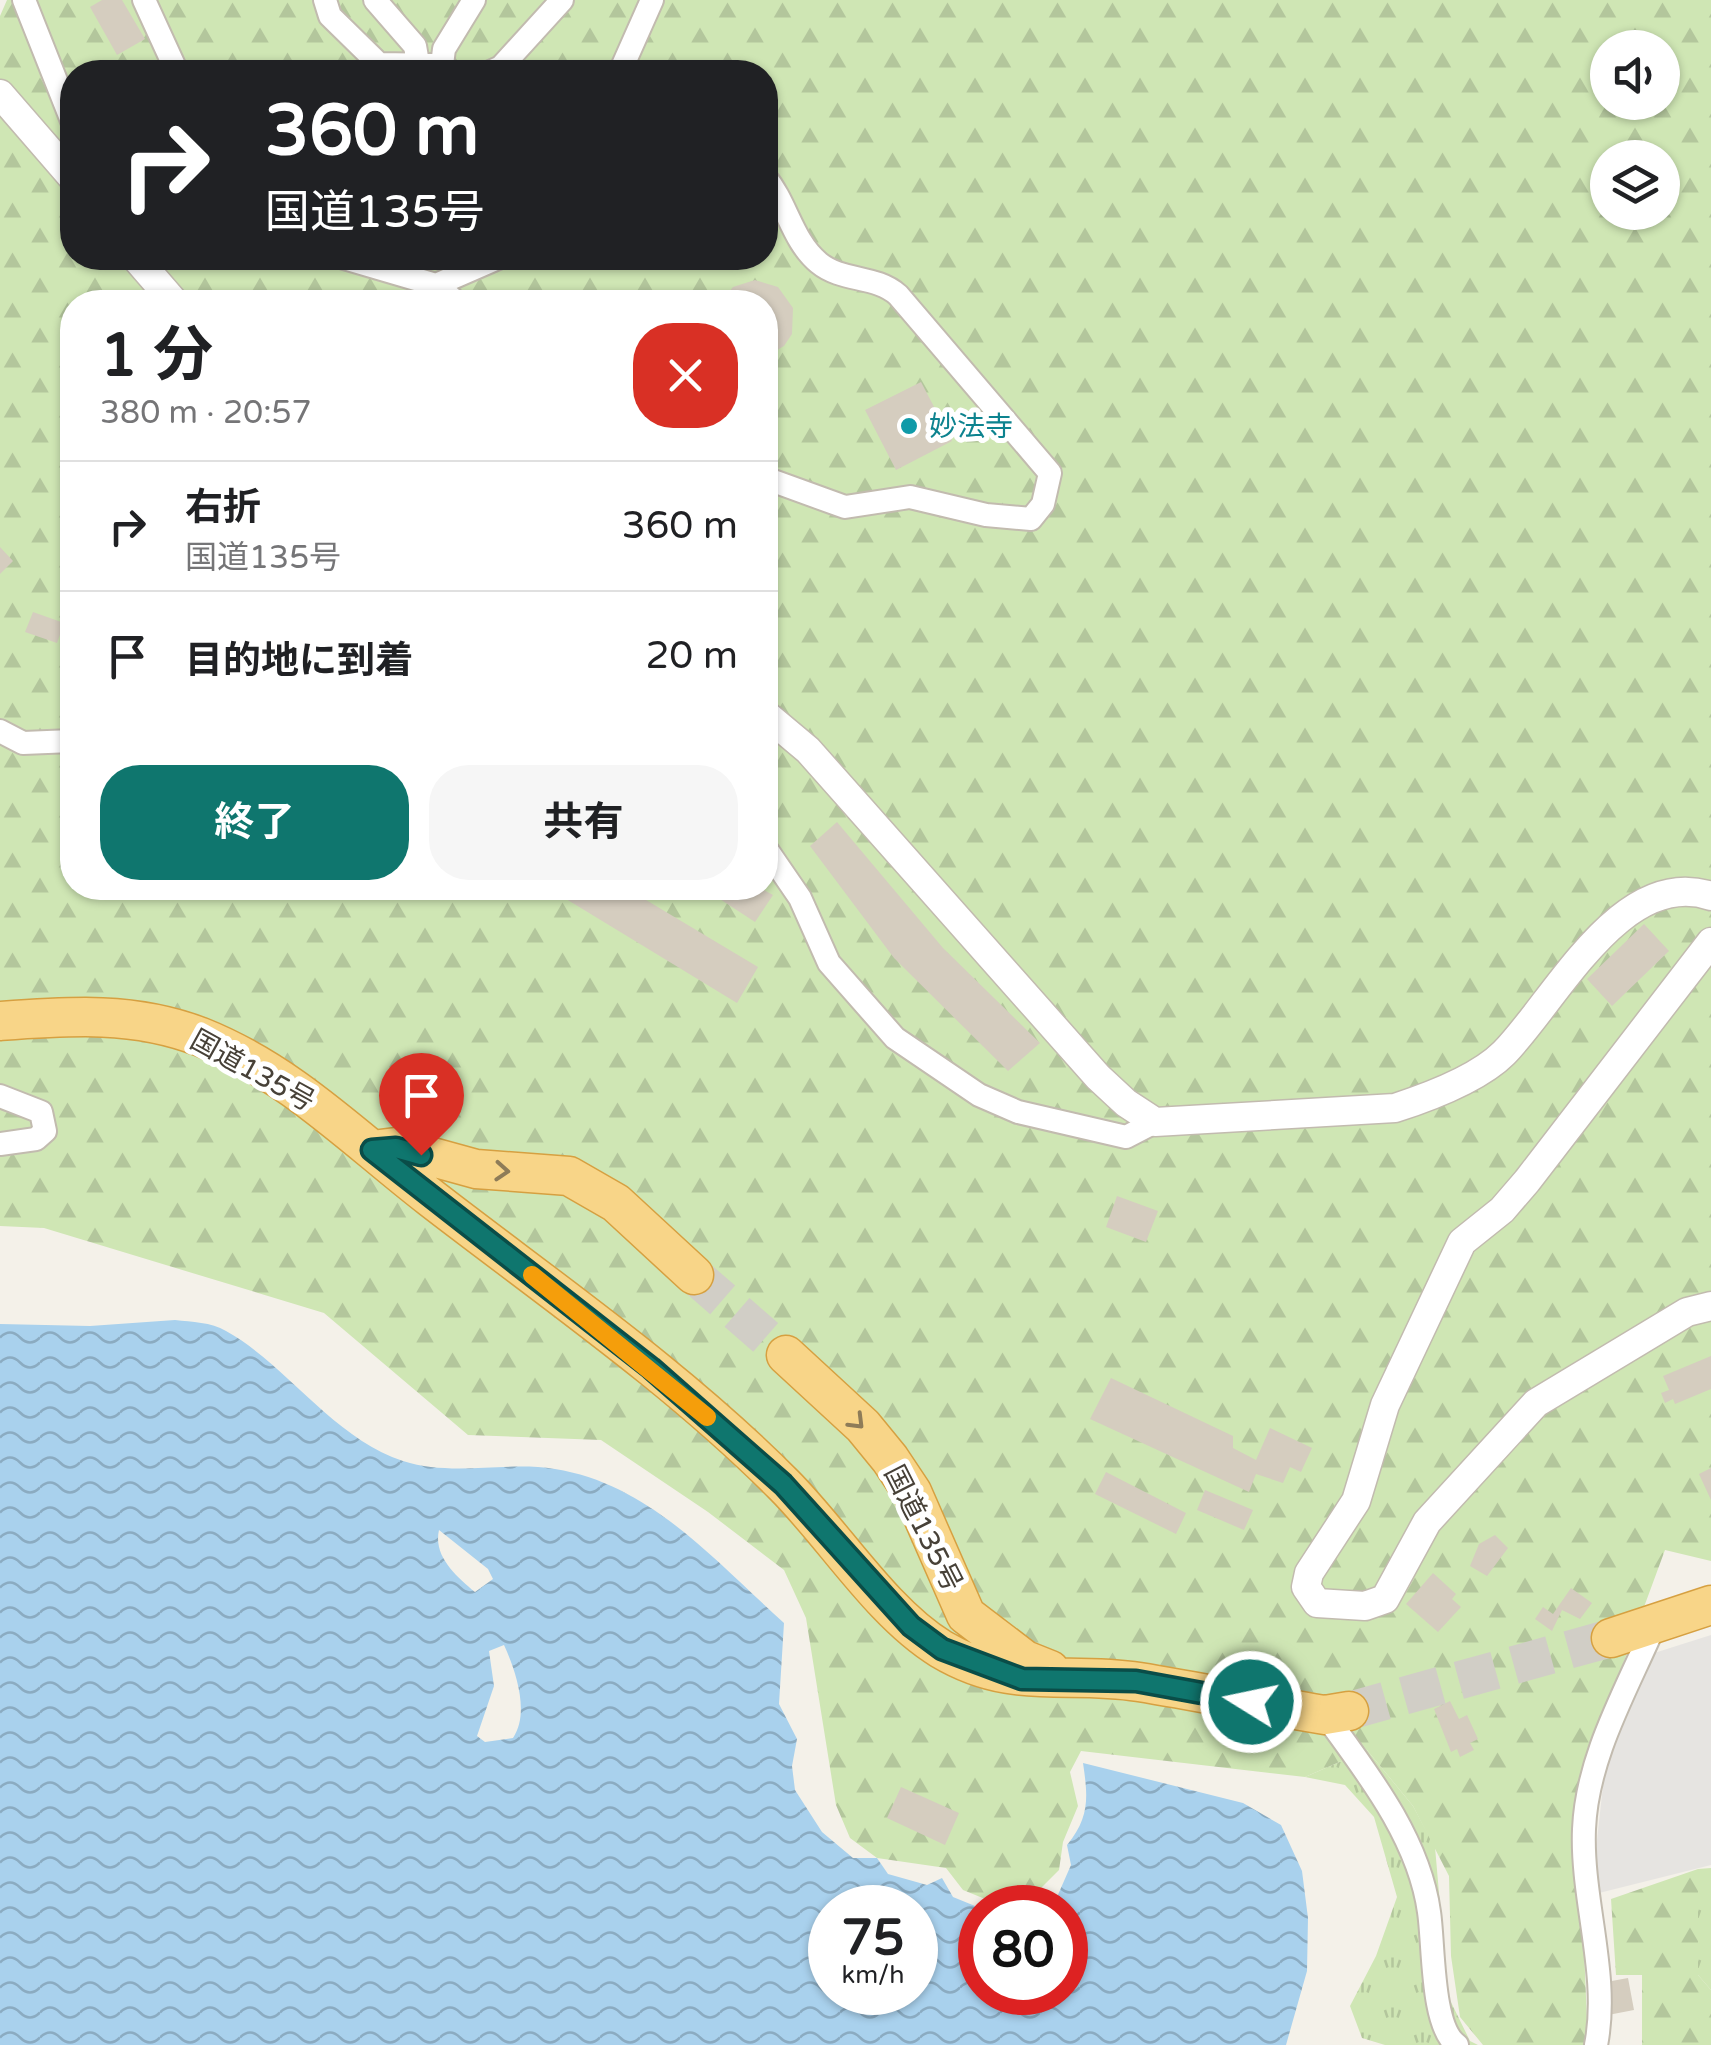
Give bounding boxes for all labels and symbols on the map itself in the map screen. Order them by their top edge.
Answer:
place label: 妙法寺 [929,410,1013,444]
marker: 妙法寺 [898,415,920,437]
street label: 国道135号 [184,1023,321,1119]
pin [379,1053,464,1156]
one-way arrow [494,1160,510,1182]
one-way arrow [845,1410,863,1428]
street label: 国道135号 [877,1460,969,1597]
position arrow [1199,1650,1303,1754]
speed limit sign: 80 [958,1885,1088,2015]

